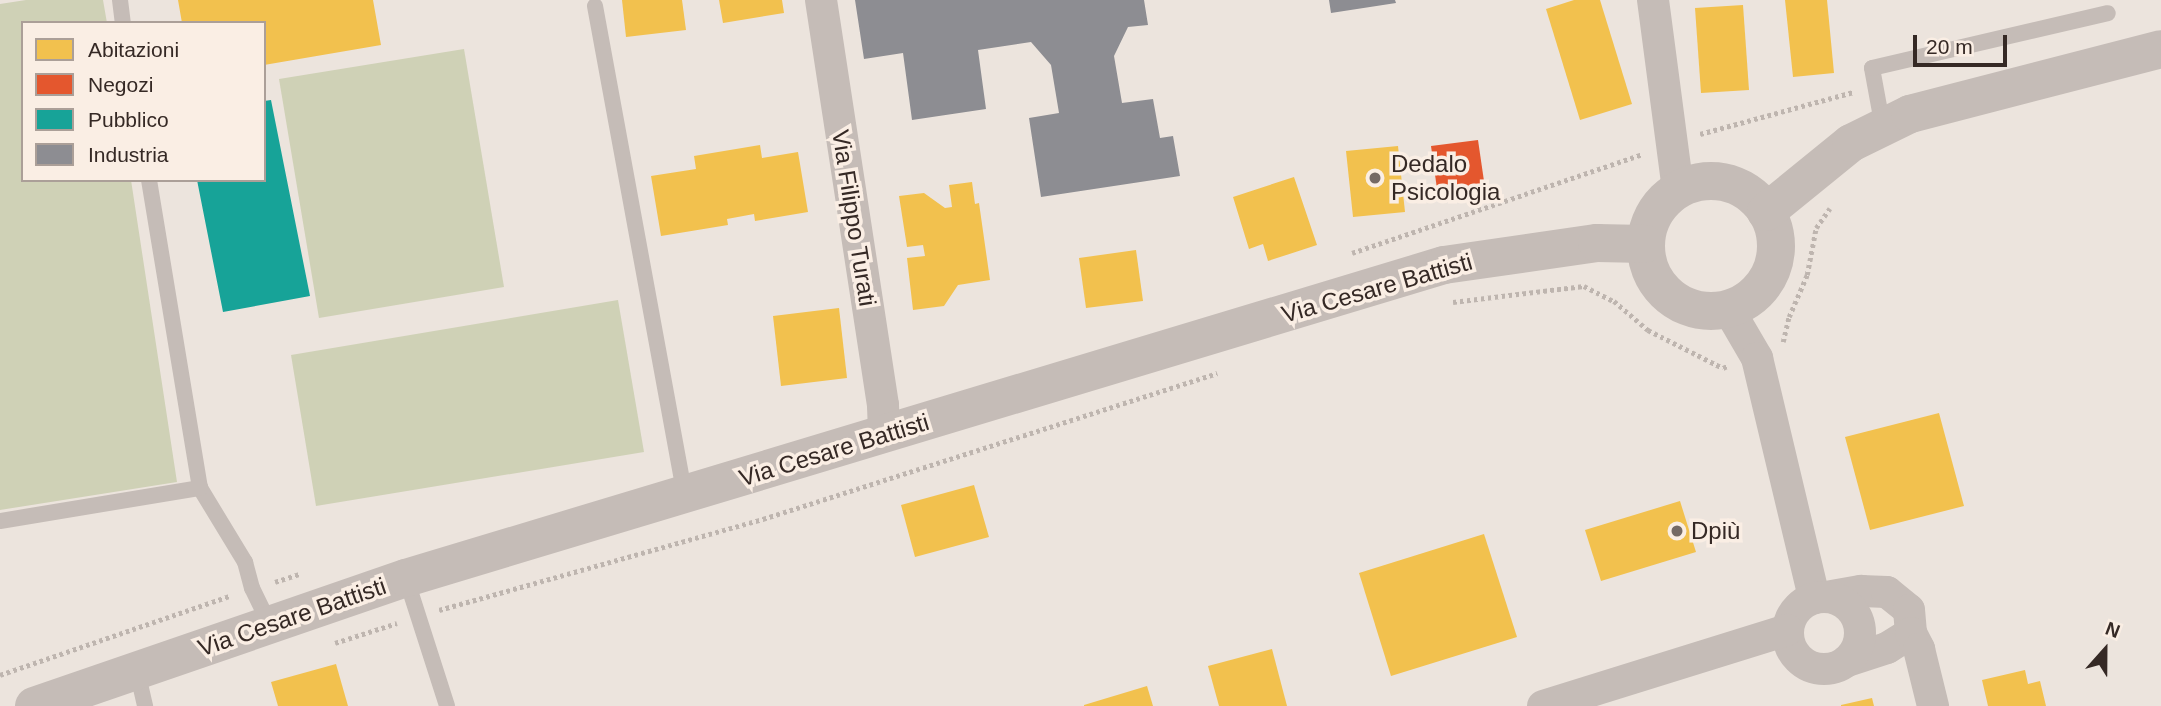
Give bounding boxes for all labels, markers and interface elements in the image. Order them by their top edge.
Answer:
legend [21,21,266,182]
scale bar [1916,21,2010,65]
text: 20 m [1926,35,1973,58]
text: Abitazioni [88,38,179,61]
text: Negozi [88,73,153,96]
text: Pubblico [88,108,169,131]
street label: Via Filippo Turati [826,127,882,309]
text: Industria [88,143,169,166]
place label: Dedalo Psicologia [1391,150,1500,206]
marker: Dedalo Psicologia [1365,168,1385,188]
street label: Via Cesare Battisti [1278,247,1476,329]
street label: Via Cesare Battisti [736,407,932,493]
place label: Dpiù [1691,517,1740,545]
marker: Dpiù [1669,523,1685,539]
street label: Via Cesare Battisti [194,571,390,663]
north arrow [2070,615,2140,685]
text: N [2103,618,2123,642]

